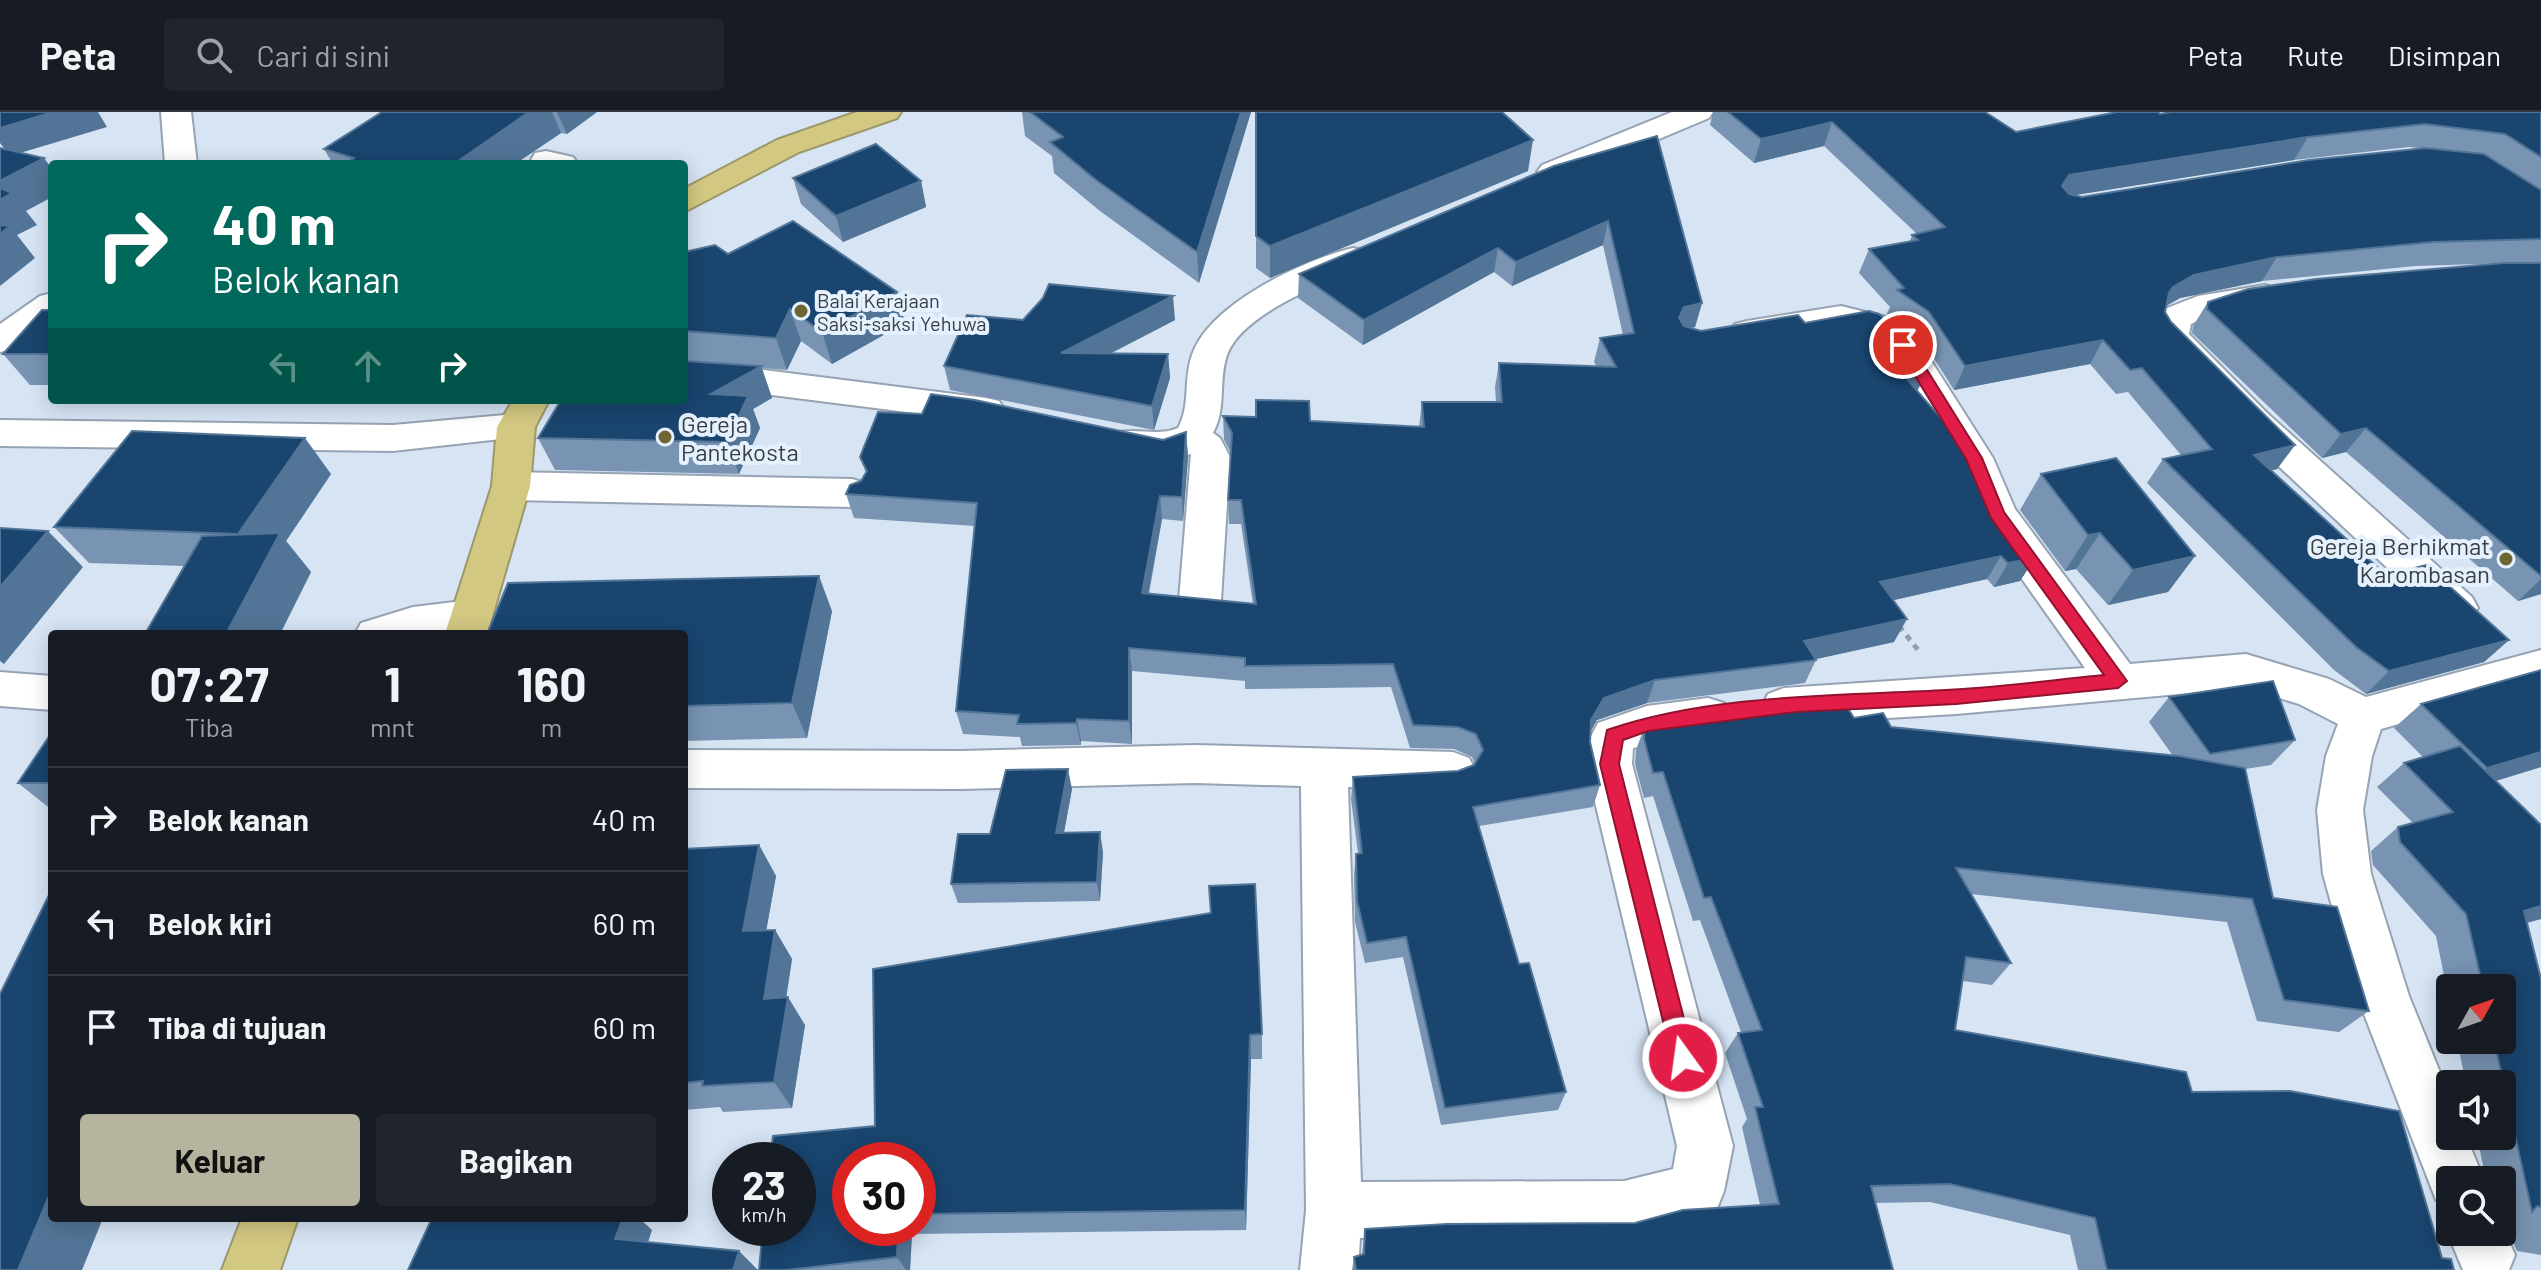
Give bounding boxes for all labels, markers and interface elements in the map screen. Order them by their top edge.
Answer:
search box [164,19,724,91]
text: Peta [40,32,116,78]
icon: search [192,33,236,77]
text: Cari di sini [256,37,390,73]
text: Peta [2188,38,2243,72]
text: Rute [2287,38,2344,72]
text: Disimpan [2388,38,2501,72]
text: 40 m [212,189,336,256]
icon: right [80,192,184,296]
text: Belok kanan [212,257,400,300]
place label: Balai Kerajaan Saksi-saksi Yehuwa [817,288,987,335]
marker: Balai Kerajaan Saksi-saksi Yehuwa [792,302,810,320]
pin [1869,311,1937,379]
icon: arrive [1881,323,1925,367]
icon: left [262,344,306,388]
icon: ahead [346,344,390,388]
icon: right [430,344,474,388]
place label: Gereja Pantekosta [681,409,799,466]
marker: Gereja Pantekosta [656,428,674,446]
place label: Gereja Berhikmat Karombasan [2310,531,2490,588]
marker: Gereja Berhikmat Karombasan [2497,550,2515,568]
text: 07:27 [149,654,269,712]
text: 1 [384,654,401,712]
text: 160 [516,654,587,712]
text: Tiba [185,711,233,742]
text: mnt [370,711,415,742]
text: m [541,711,562,742]
icon: right [80,797,124,841]
text: Belok kanan [148,801,309,837]
text: 40 m [592,801,656,837]
icon: left [80,901,124,945]
text: Belok kiri [148,905,272,941]
text: 60 m [593,905,656,941]
north arrow [2436,974,2516,1054]
map controls [2436,974,2516,1246]
icon: arrive [80,1005,124,1049]
text: Tiba di tujuan [148,1009,326,1045]
text: 60 m [593,1009,656,1045]
position arrow [1641,1016,1725,1100]
button: sound [2436,1070,2516,1150]
button: Keluar [80,1114,360,1206]
button: Bagikan [376,1114,656,1206]
speed limit sign: 30 [832,1142,936,1246]
text: 23 [742,1160,786,1208]
button: search [2436,1166,2516,1246]
text: km/h [741,1202,787,1226]

